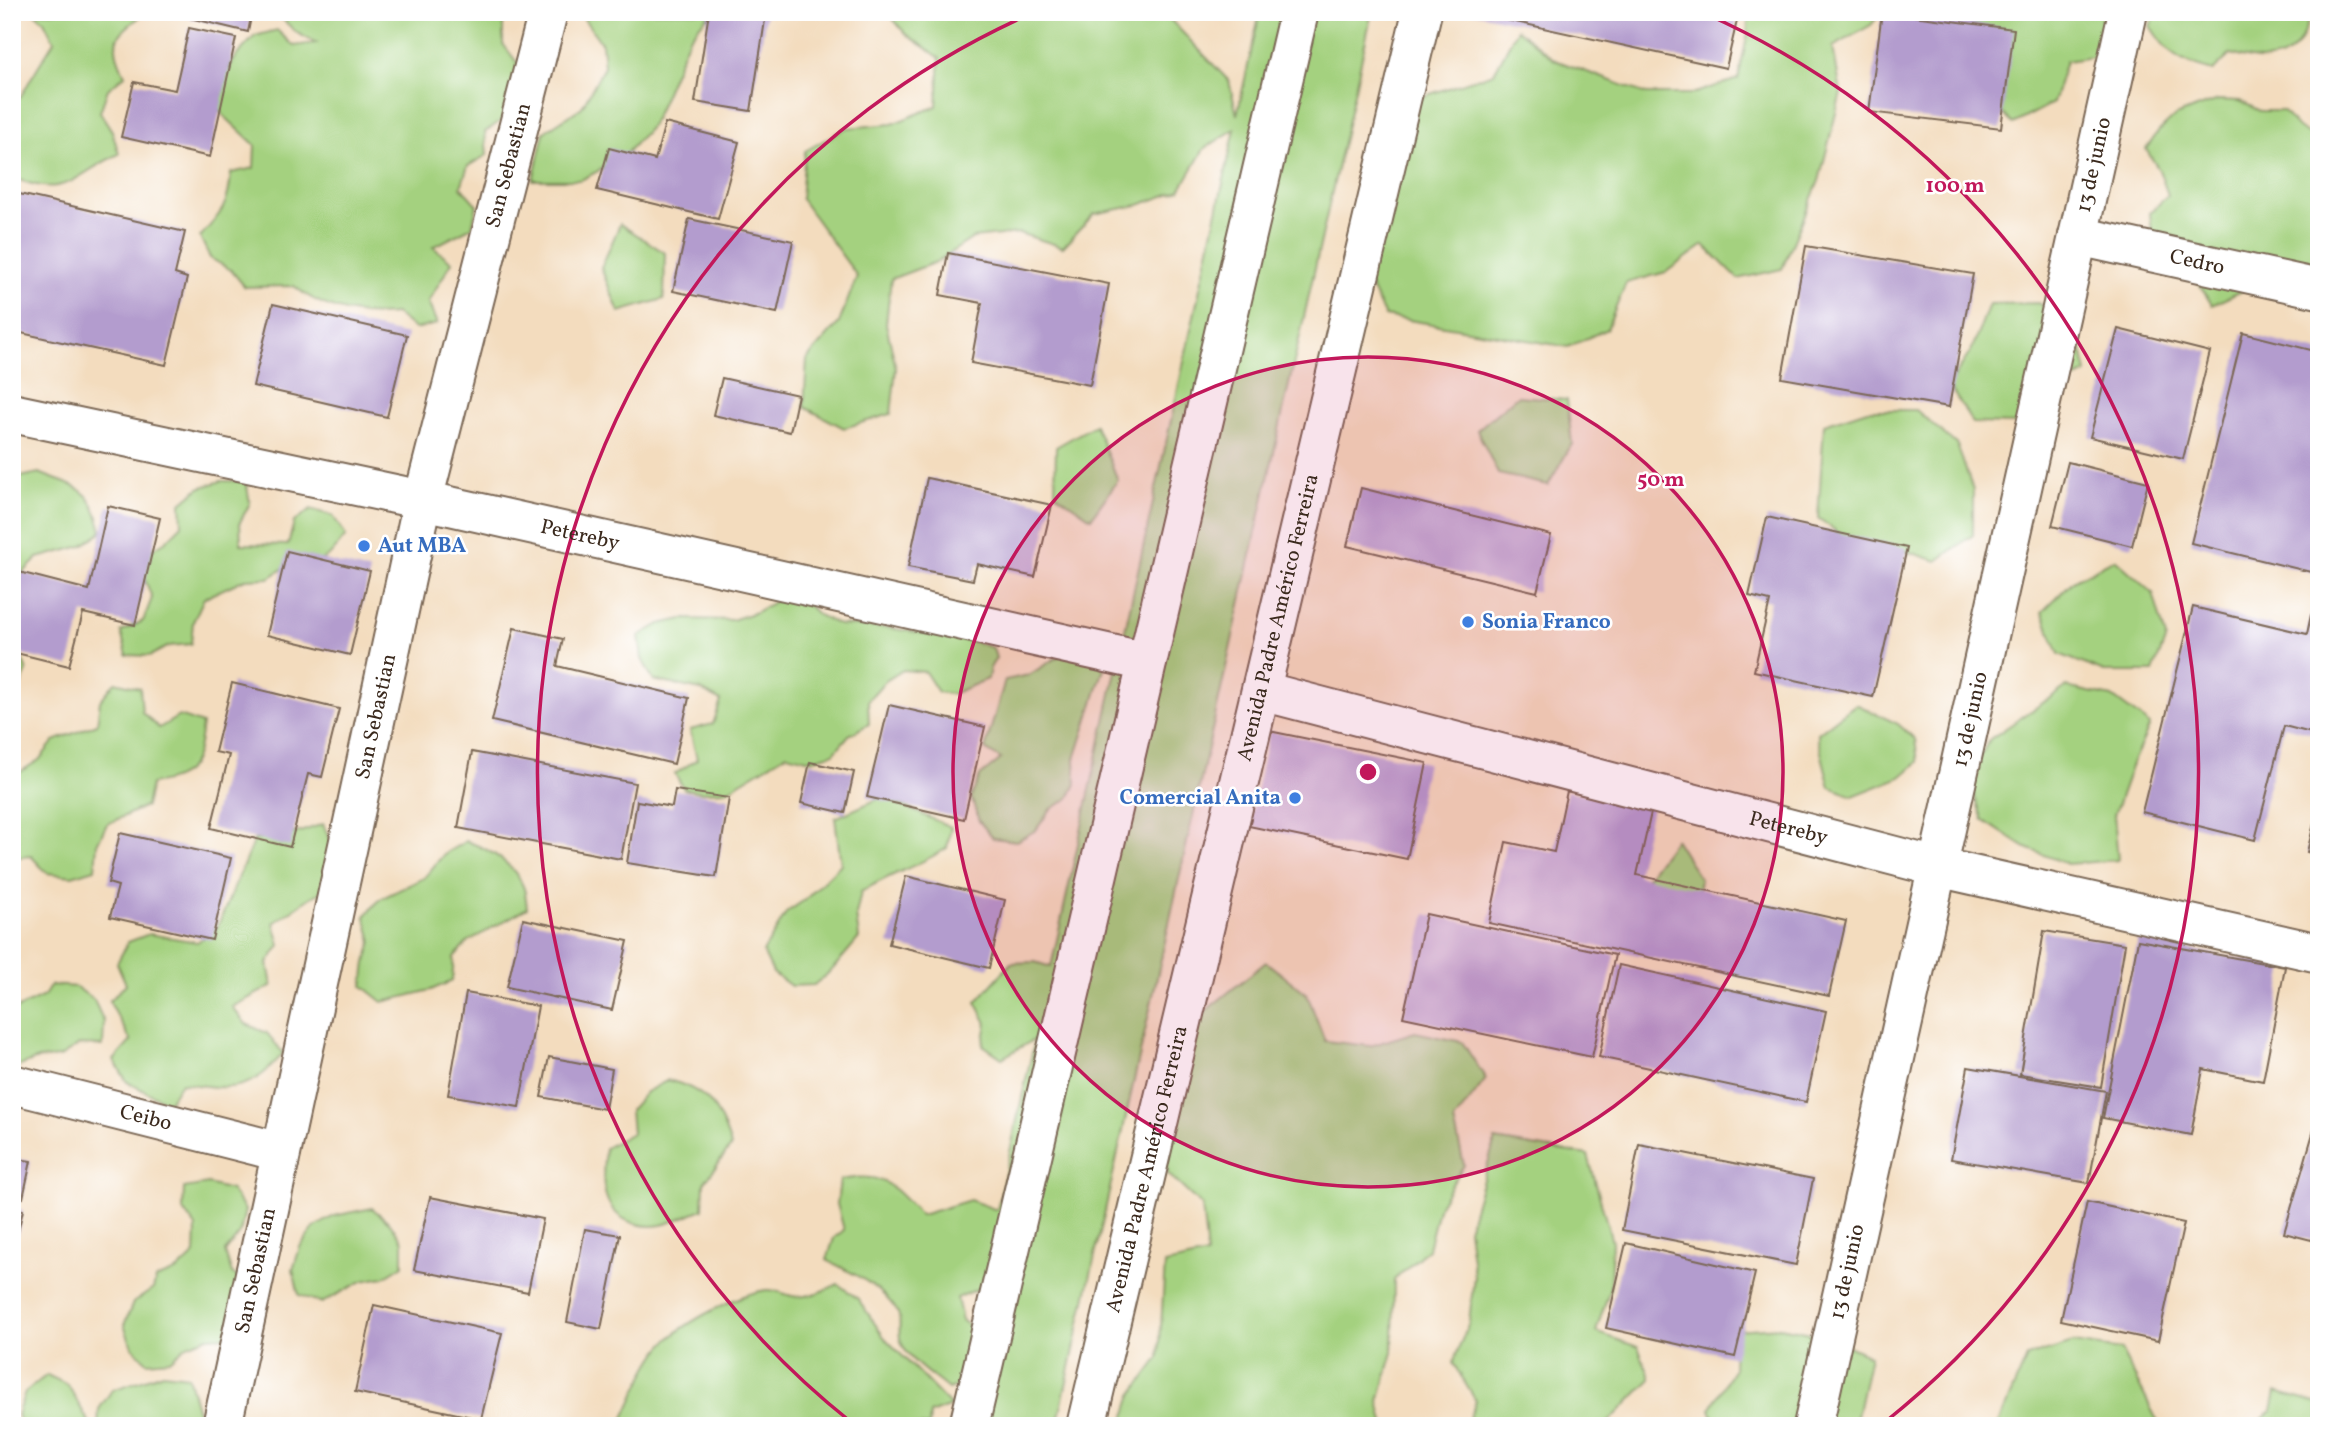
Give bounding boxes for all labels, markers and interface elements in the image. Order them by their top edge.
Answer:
street label: San Sebastian [479,100,539,231]
street label: 13 de junio [2069,114,2119,215]
text: 100 m [1925,172,1985,201]
street label: Cedro [2167,242,2227,282]
text: 50 m [1637,466,1685,495]
street label: Avenida Padre Américo Ferreira [1230,471,1326,764]
street label: Petereby [538,512,623,558]
place label: Aut MBA [378,532,466,561]
marker: Aut MBA [356,538,372,554]
place label: Sonia Franco [1482,608,1611,637]
marker: Sonia Franco [1460,614,1476,630]
street label: San Sebastian [348,651,404,782]
street label: 13 de junio [1946,669,1995,770]
centre of rings [1356,760,1380,784]
place label: Comercial Anita [1119,784,1281,813]
marker: Comercial Anita [1287,790,1303,806]
street label: Petereby [1746,804,1832,853]
street label: Avenida Padre Américo Ferreira [1099,1023,1195,1316]
street label: Ceibo [117,1097,175,1138]
street label: San Sebastian [228,1205,283,1336]
street label: 13 de junio [1823,1221,1872,1322]

